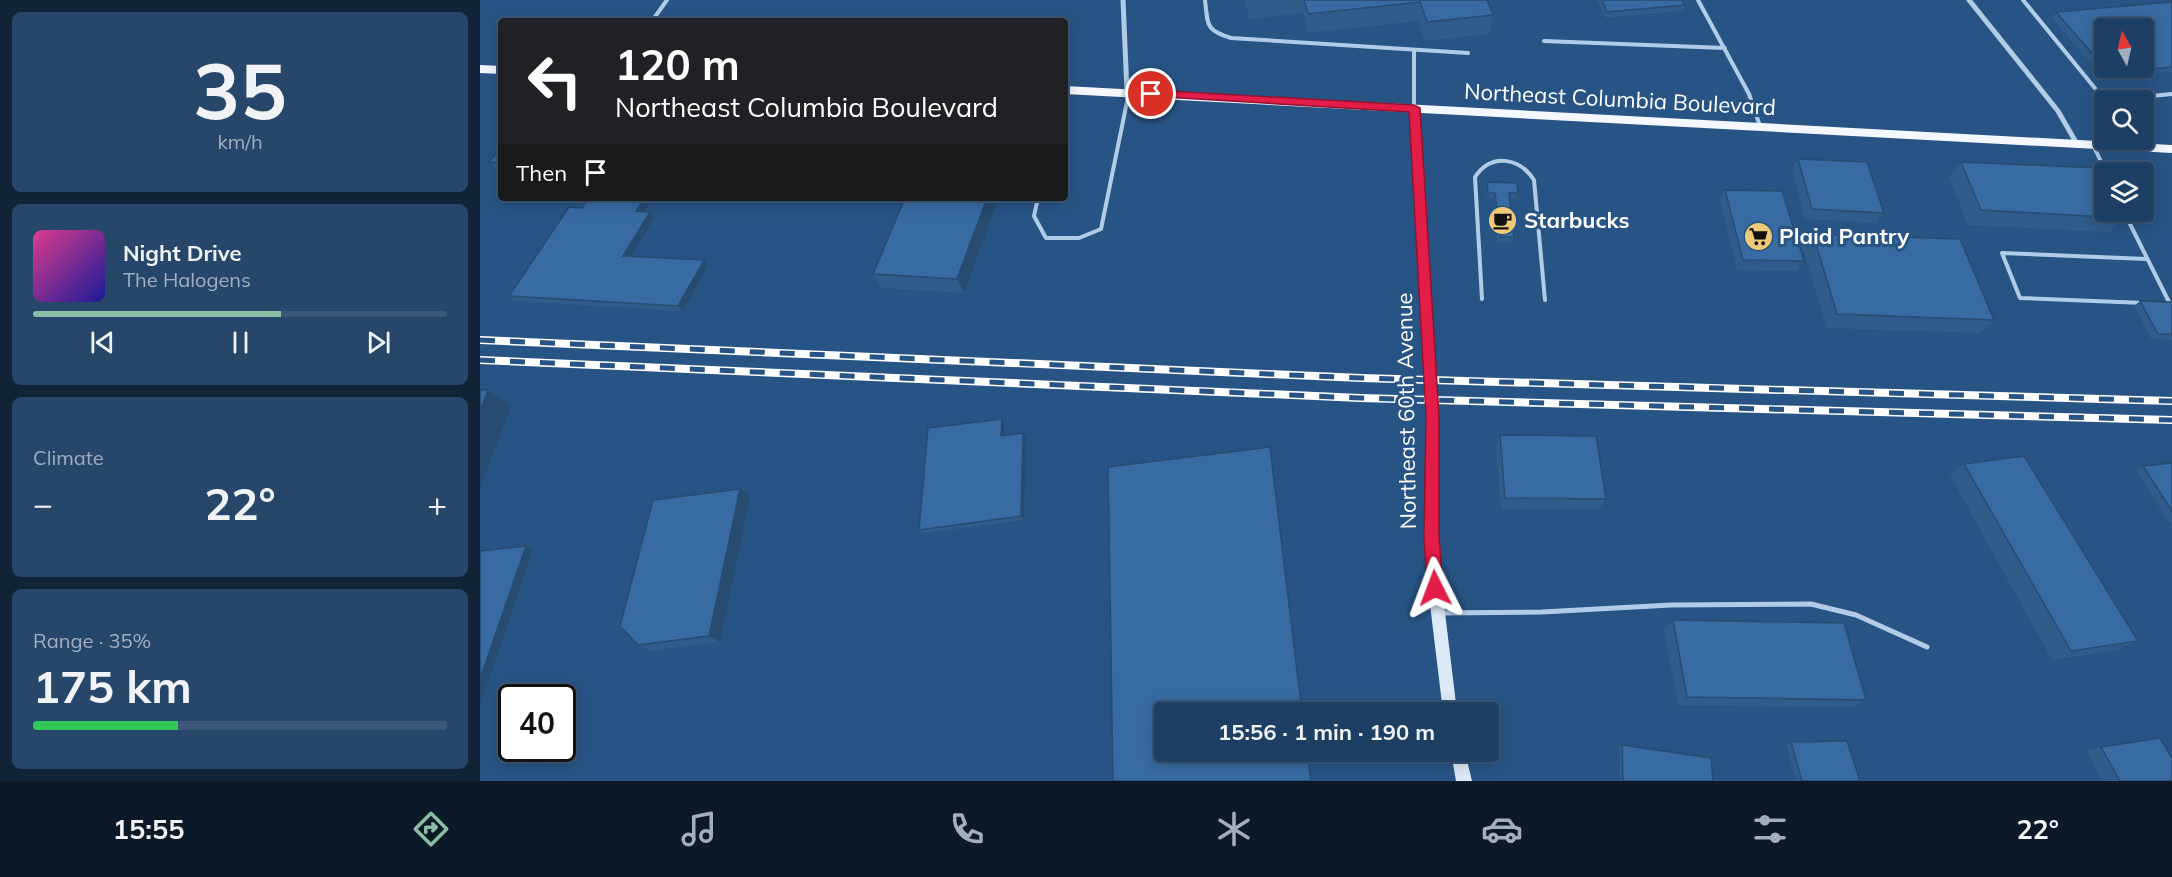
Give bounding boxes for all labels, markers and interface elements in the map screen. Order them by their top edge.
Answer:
north arrow [2094,18,2154,78]
map controls [2094,18,2154,222]
text: 120 m [615,38,740,91]
text: 35 [193,41,287,139]
icon: left [516,42,594,120]
pin [1125,68,1176,119]
icon: arrive [1134,77,1167,110]
street label: Northeast Columbia Boulevard [1463,77,1777,121]
text: Northeast Columbia Boulevard [615,90,998,124]
button: search [2094,90,2154,150]
text: km/h [217,129,263,154]
icon: arrive [579,156,612,189]
text: Then [516,159,567,187]
button: layers [2094,162,2154,222]
cafe icon: Starbucks [1487,204,1519,236]
place label: Starbucks [1524,206,1630,234]
supermarket icon: Plaid Pantry [1742,220,1774,252]
place label: Plaid Pantry [1779,222,1909,250]
text: Night Drive [123,239,242,267]
text: The Halogens [123,267,251,292]
street label: Northeast 60th Avenue [1390,292,1422,530]
icon: previous [86,326,119,359]
icon: pause [224,326,257,359]
icon: next [362,326,395,359]
text: Climate [33,445,104,470]
text: 22° [204,475,276,531]
text: − [33,483,53,524]
text: + [427,483,447,524]
position arrow [1403,556,1467,620]
text: Range · 35% [33,628,151,653]
text: 175 km [33,658,192,714]
speed limit sign: 40 [498,684,576,762]
text: 15:56 · 1 min · 190 m [1218,718,1435,746]
icon: directions [410,808,452,850]
icon: music [678,808,720,850]
icon: phone [946,808,988,850]
icon: climate [1213,808,1255,850]
icon: car [1481,808,1523,850]
icon: filters [1749,808,1791,850]
text: 15:55 [113,812,184,846]
text: 22° [2016,812,2059,846]

